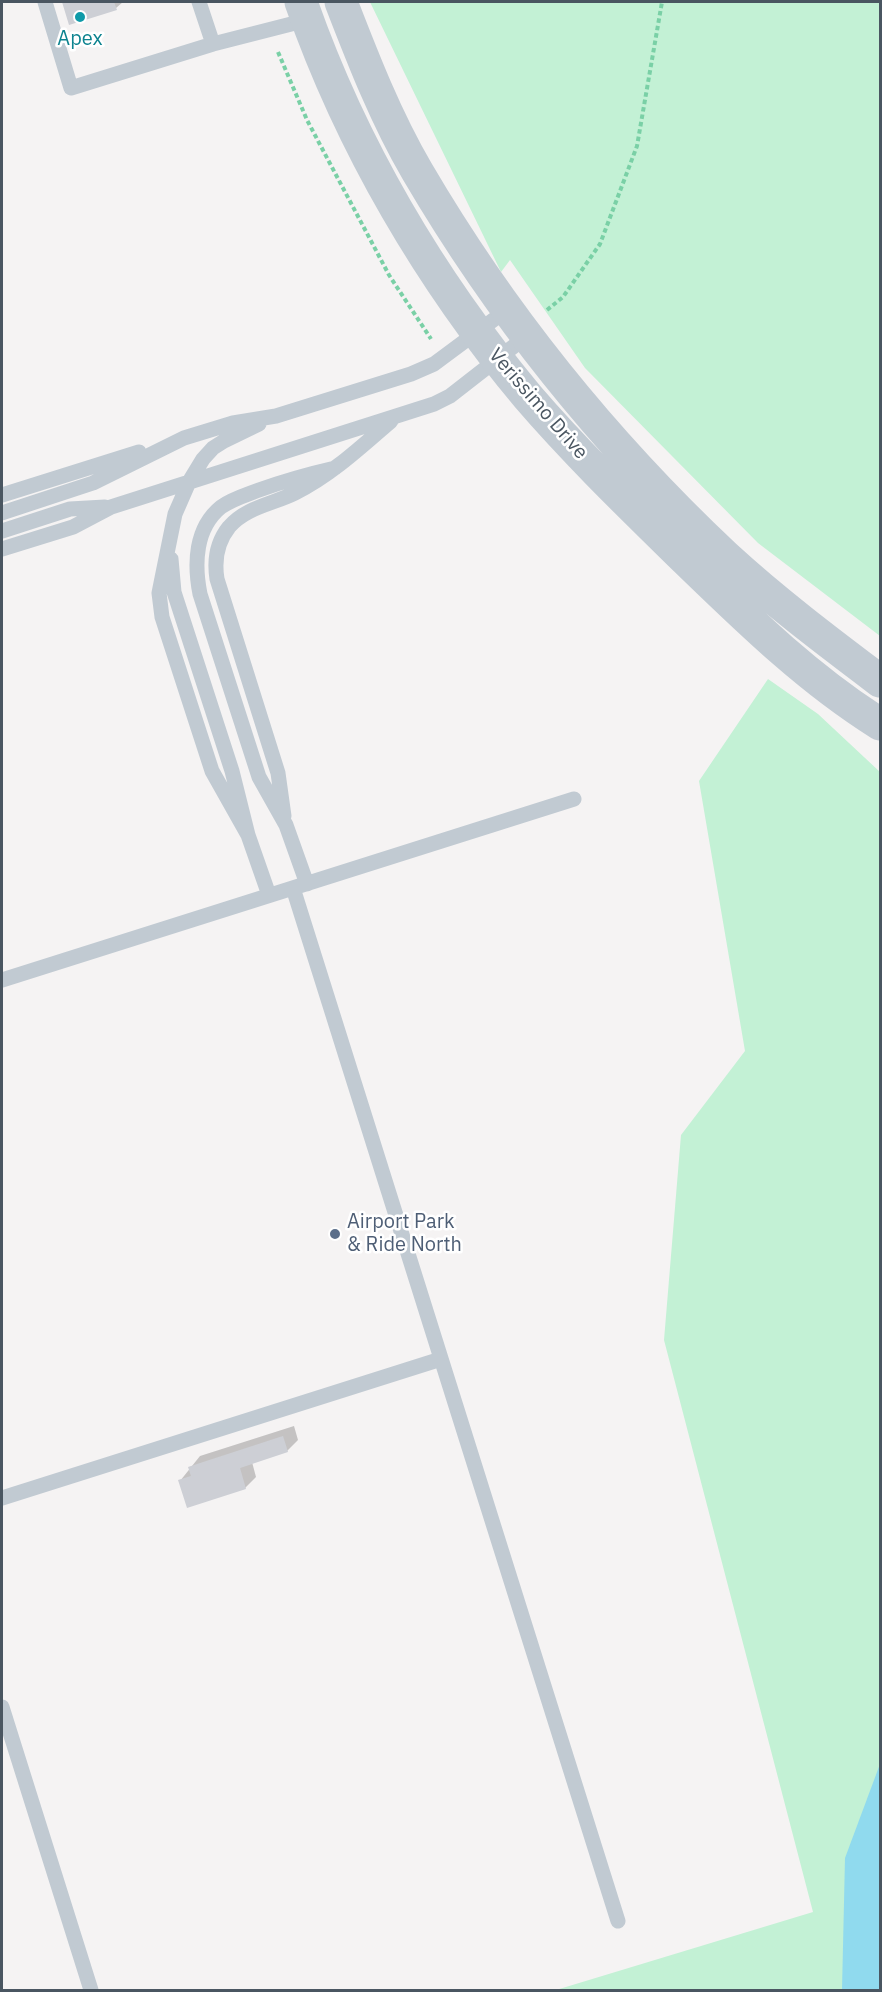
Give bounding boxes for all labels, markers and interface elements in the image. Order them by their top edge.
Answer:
marker: Apex [73,10,87,24]
place label: Apex [57,27,103,51]
street label: Verissimo Drive [483,344,593,464]
place label: Airport Park & Ride North [347,1210,462,1257]
marker: Airport Park & Ride North [328,1227,342,1241]

